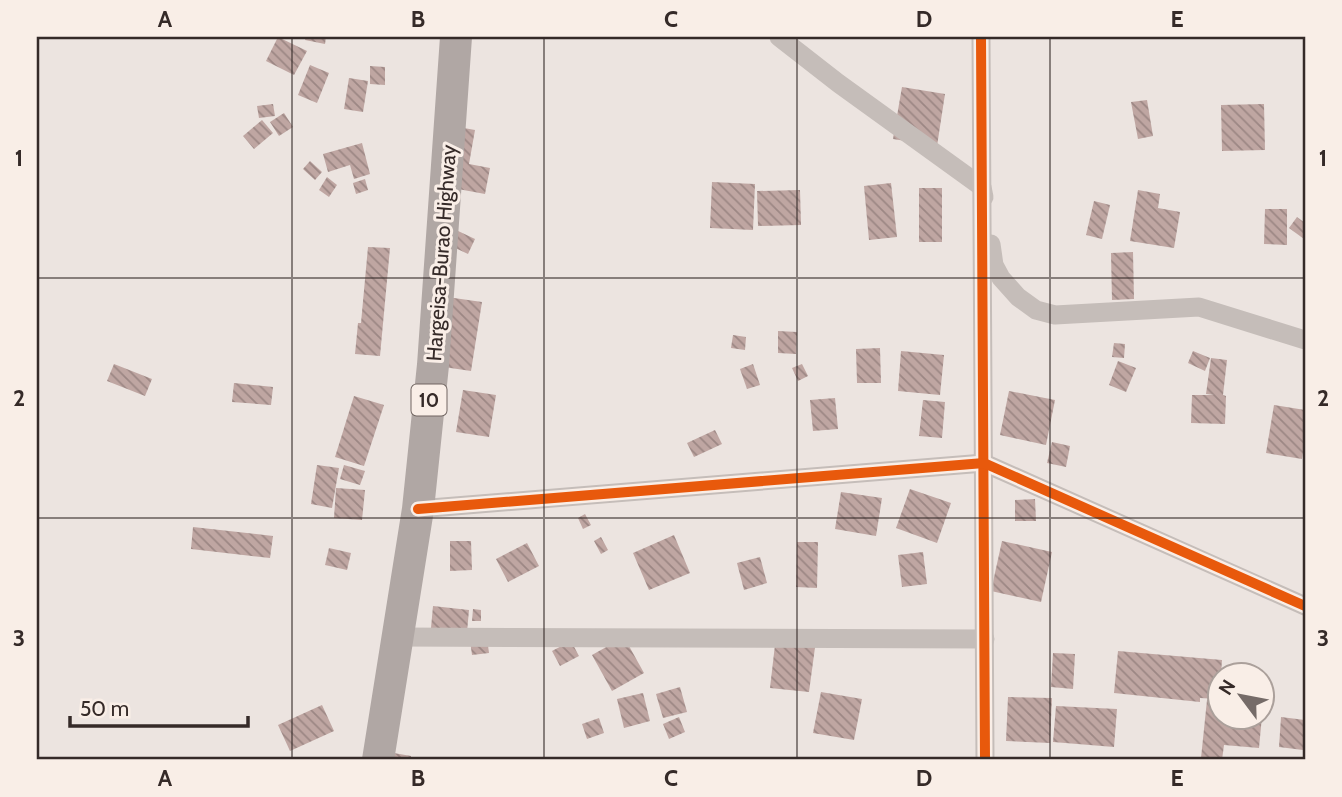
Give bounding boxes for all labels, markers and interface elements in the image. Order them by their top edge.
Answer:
text: A [158,5,173,33]
text: B [411,5,425,33]
text: C [664,5,678,33]
text: D [916,5,932,33]
text: E [1170,5,1184,33]
text: 1 [15,144,23,172]
street label: Hargeisa-Burao Highway [421,144,461,362]
text: 1 [1319,144,1327,172]
text: 2 [13,384,25,412]
road number: 10 [412,384,446,416]
text: 2 [1317,384,1329,412]
text: 3 [13,624,25,652]
text: 3 [1317,624,1329,652]
north arrow [1206,660,1276,730]
text: N [1214,675,1240,699]
scale bar [70,685,248,729]
text: 50 m [80,696,129,721]
text: A [158,764,173,792]
text: B [411,764,425,792]
text: C [664,764,678,792]
text: D [916,764,932,792]
text: E [1170,764,1184,792]

